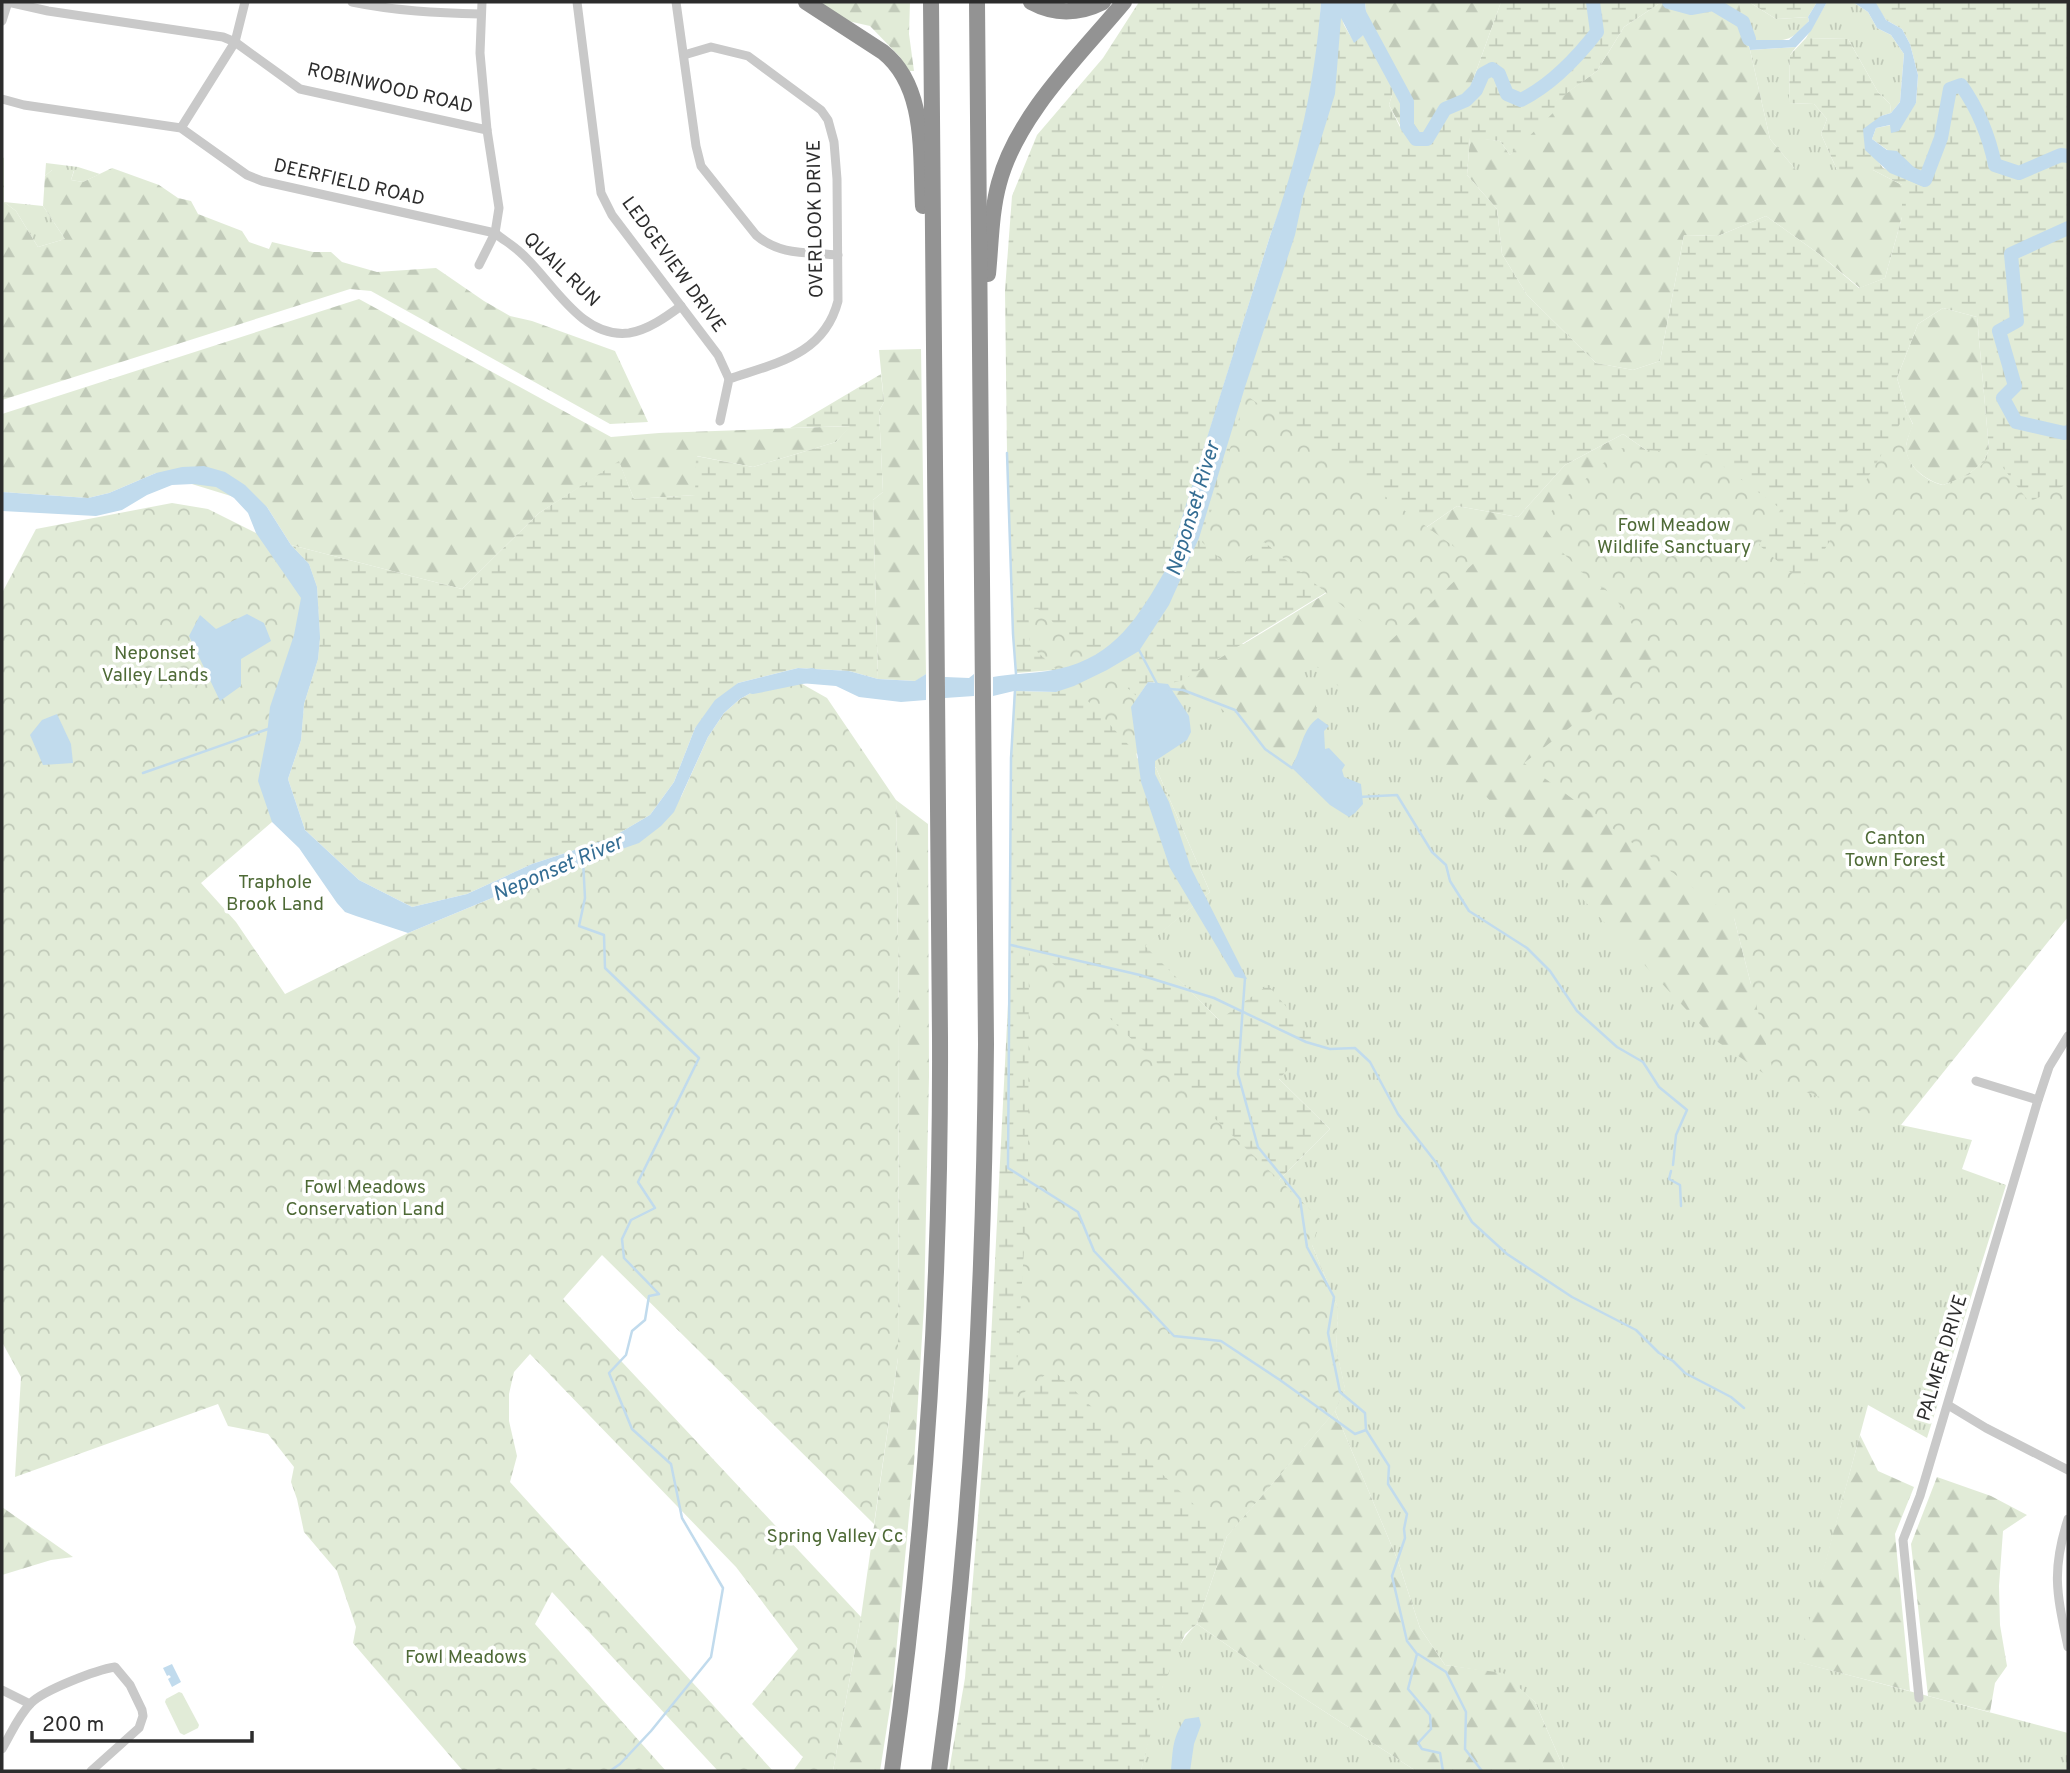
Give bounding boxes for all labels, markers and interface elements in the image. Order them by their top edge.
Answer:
street label: ROBINWOOD ROAD [305,58,475,120]
street label: OVERLOOK DRIVE [803,140,829,298]
street label: DEERFIELD ROAD [271,154,427,212]
street label: LEDGEVIEW DRIVE [616,192,730,338]
street label: QUAIL RUN [518,227,604,313]
water label: Neponset River [1161,437,1228,579]
park label: Fowl Meadow Wildlife Sanctuary [1597,514,1751,560]
park label: Neponset Valley Lands [102,642,208,688]
park label: Canton Town Forest [1844,827,1946,873]
water label: Neponset River [489,829,629,909]
park label: Traphole Brook Land [226,871,324,917]
park label: Fowl Meadows Conservation Land [285,1176,445,1222]
street label: PALMER DRIVE [1912,1292,1974,1424]
park label: Spring Valley Cc [767,1525,903,1549]
park label: Fowl Meadows [405,1646,527,1670]
scale bar [32,1700,252,1744]
text: 200 m [42,1712,104,1739]

